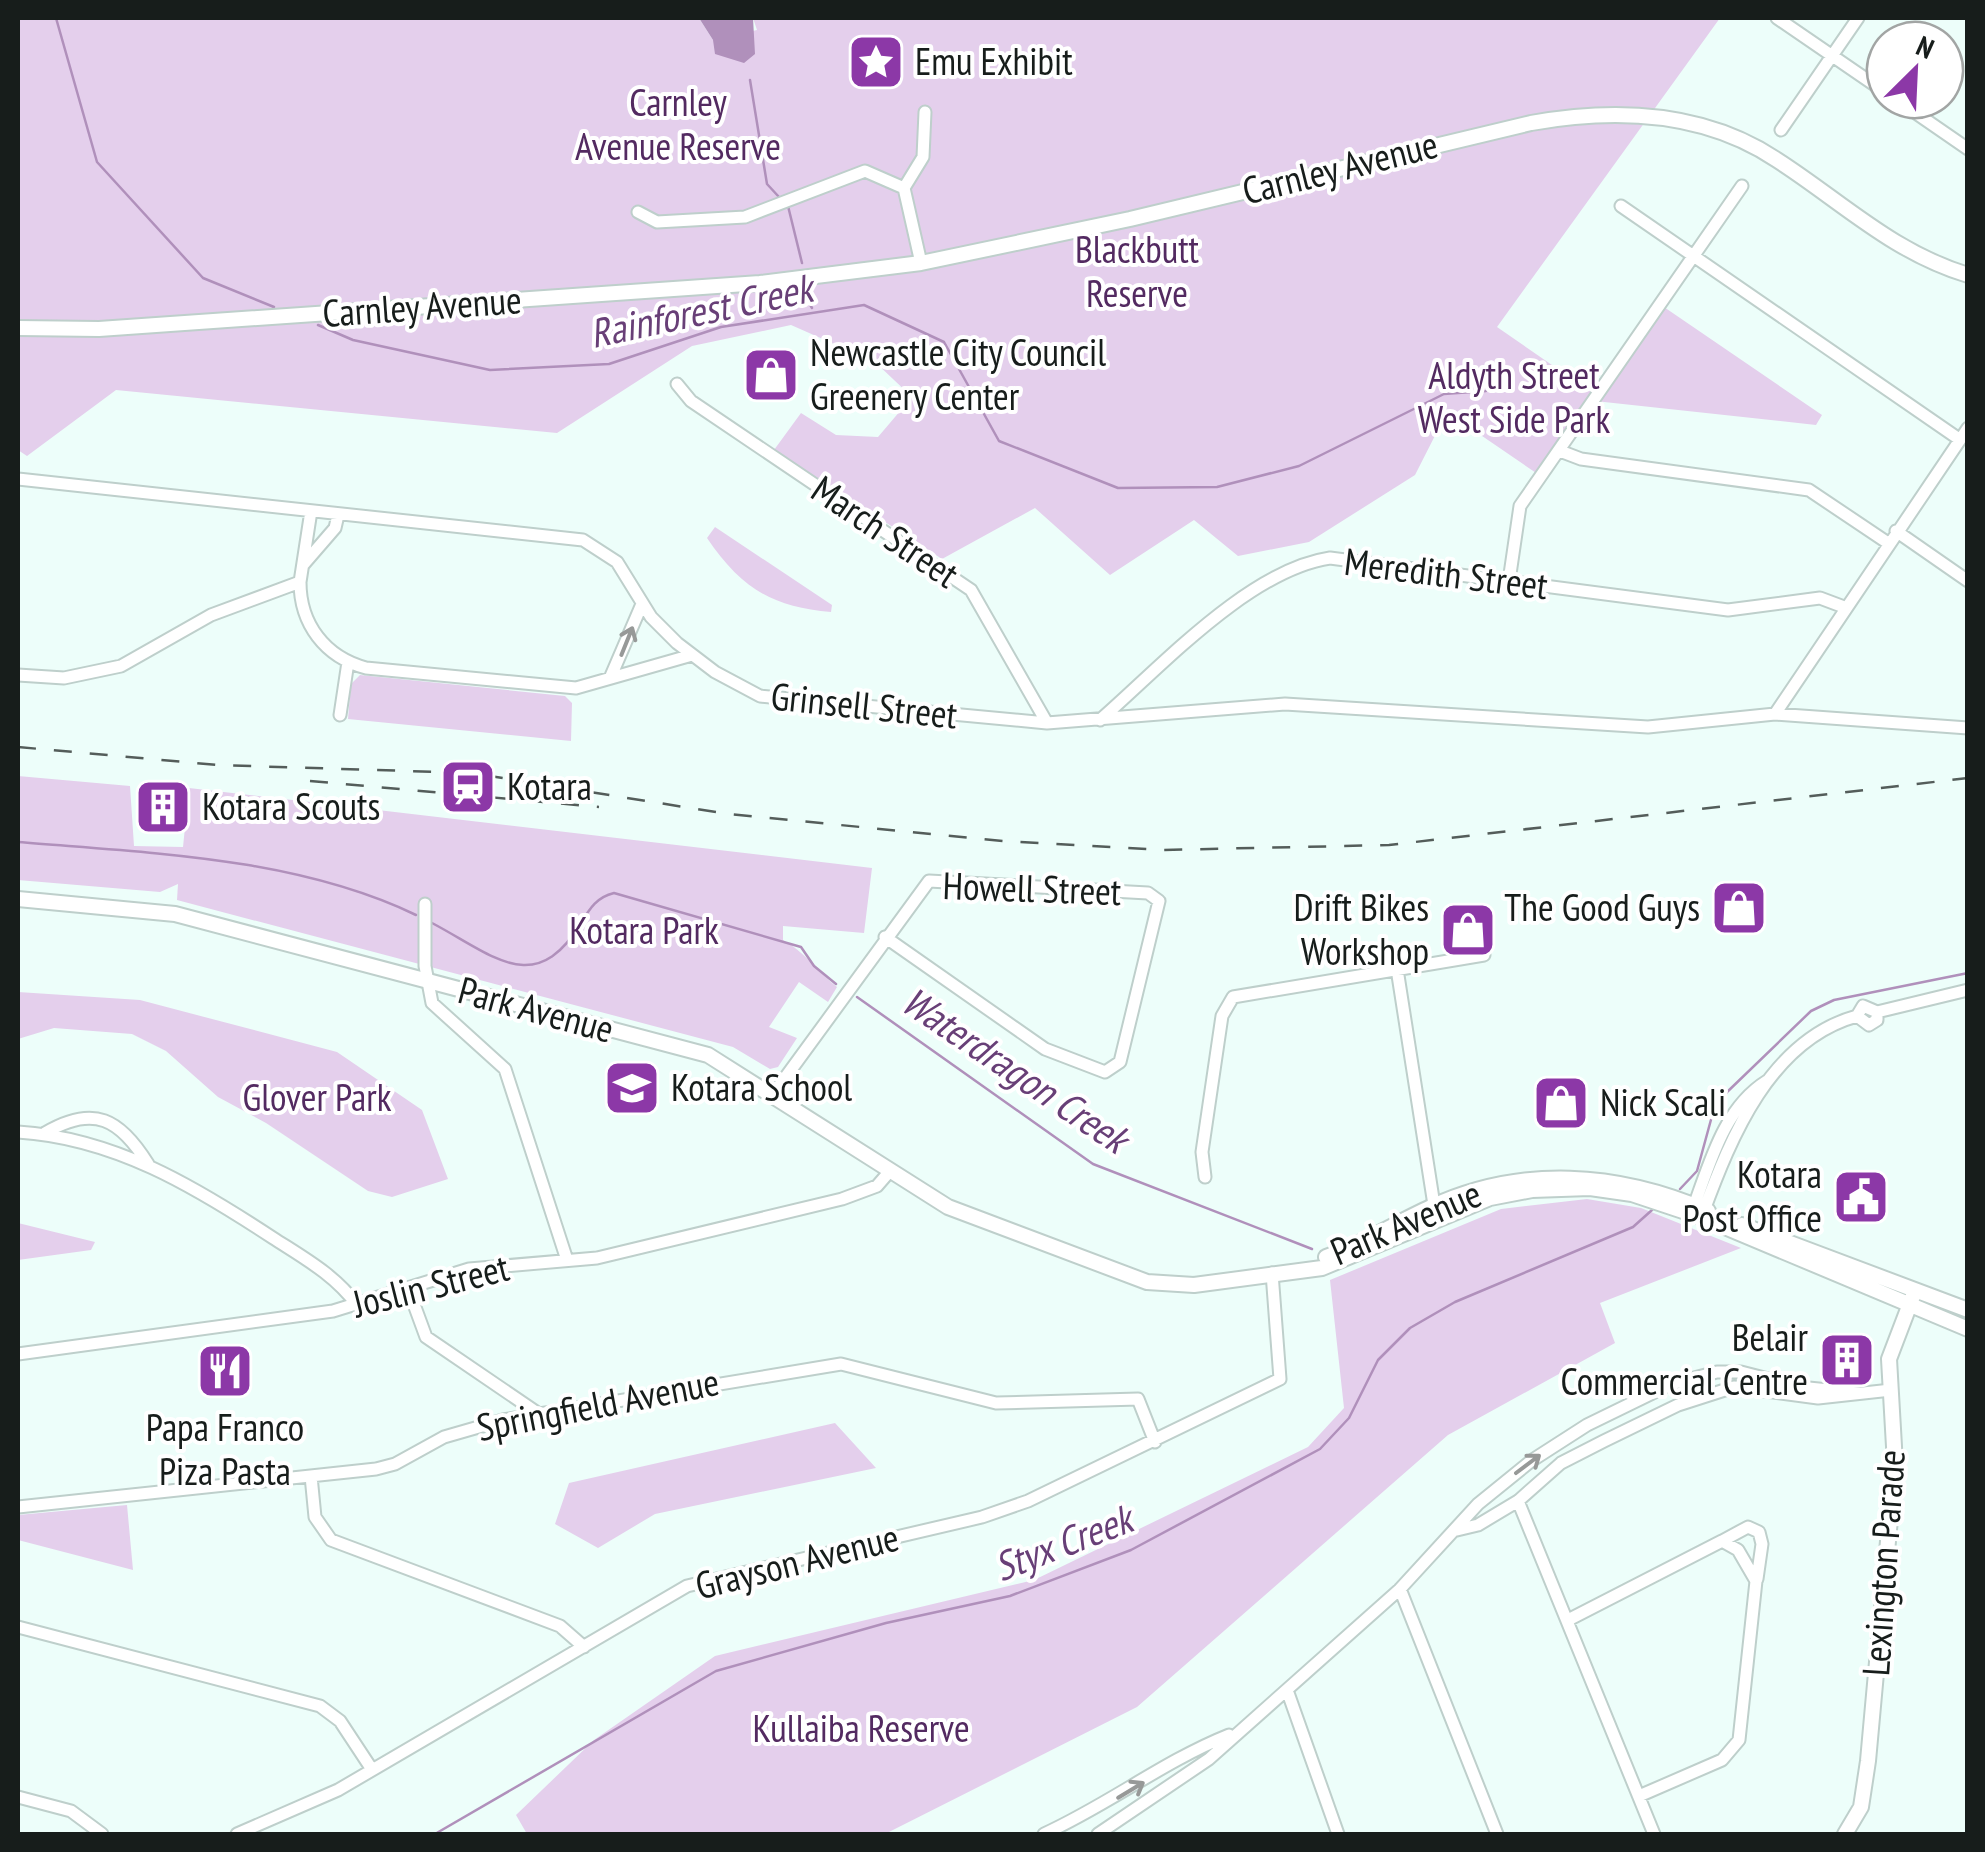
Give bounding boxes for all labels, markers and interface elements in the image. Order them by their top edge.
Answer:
north arrow [1865,20,1965,120]
text: N [1911,27,1940,67]
place icon: Emu Exhibit [846,32,906,92]
place label: Emu Exhibit [915,36,1073,85]
park label: Carnley Avenue Reserve [575,77,781,170]
street label: Carnley Avenue [1237,119,1442,214]
park label: Blackbutt Reserve [1075,224,1200,317]
water label: Rainforest Creek [585,260,821,359]
street label: Carnley Avenue [321,274,523,337]
place label: Newcastle City Council Greenery Center [810,327,1106,420]
shop icon: Newcastle City Council Greenery Center [741,345,801,405]
park label: Aldyth Street West Side Park [1418,350,1610,443]
street label: March Street [803,464,969,598]
street label: Meredith Street [1342,536,1551,609]
one-way arrow [620,626,638,656]
street label: Grinsell Street [769,670,960,739]
station icon: Kotara [438,757,498,817]
place label: Kotara [507,761,592,810]
building icon: Kotara Scouts [133,777,193,837]
place label: Kotara Scouts [202,781,380,830]
street label: Howell Street [942,860,1123,915]
shop icon: The Good Guys [1709,878,1769,938]
place label: Drift Bikes Workshop [1294,882,1429,975]
place label: The Good Guys [1504,882,1700,931]
shop icon: Drift Bikes Workshop [1438,900,1498,960]
park label: Kotara Park [569,905,719,954]
street label: Park Avenue [453,964,619,1053]
water label: Waterdragon Creek [893,974,1142,1166]
school or university icon: Kotara School [602,1058,662,1118]
place label: Kotara School [671,1062,852,1111]
park label: Glover Park [243,1072,392,1121]
shop icon: Nick Scali [1531,1073,1591,1133]
place label: Nick Scali [1600,1077,1726,1126]
place label: Kotara Post Office [1682,1149,1822,1242]
public building icon: Kotara Post Office [1831,1167,1891,1227]
street label: Park Avenue [1323,1168,1488,1275]
street label: Joslin Street [347,1241,514,1328]
place label: Belair Commercial Centre [1561,1312,1809,1405]
building icon: Belair Commercial Centre [1817,1330,1877,1390]
restaurant icon: Papa Franco Piza Pasta [195,1341,255,1401]
street label: Springfield Avenue [473,1356,723,1451]
place label: Papa Franco Piza Pasta [146,1402,304,1495]
street label: Lexington Parade [1850,1448,1915,1678]
one-way arrow [1514,1454,1541,1475]
water label: Styx Creek [986,1490,1143,1592]
street label: Grayson Avenue [690,1512,903,1609]
park label: Kullaiba Reserve [752,1703,970,1752]
one-way arrow [1116,1780,1145,1800]

